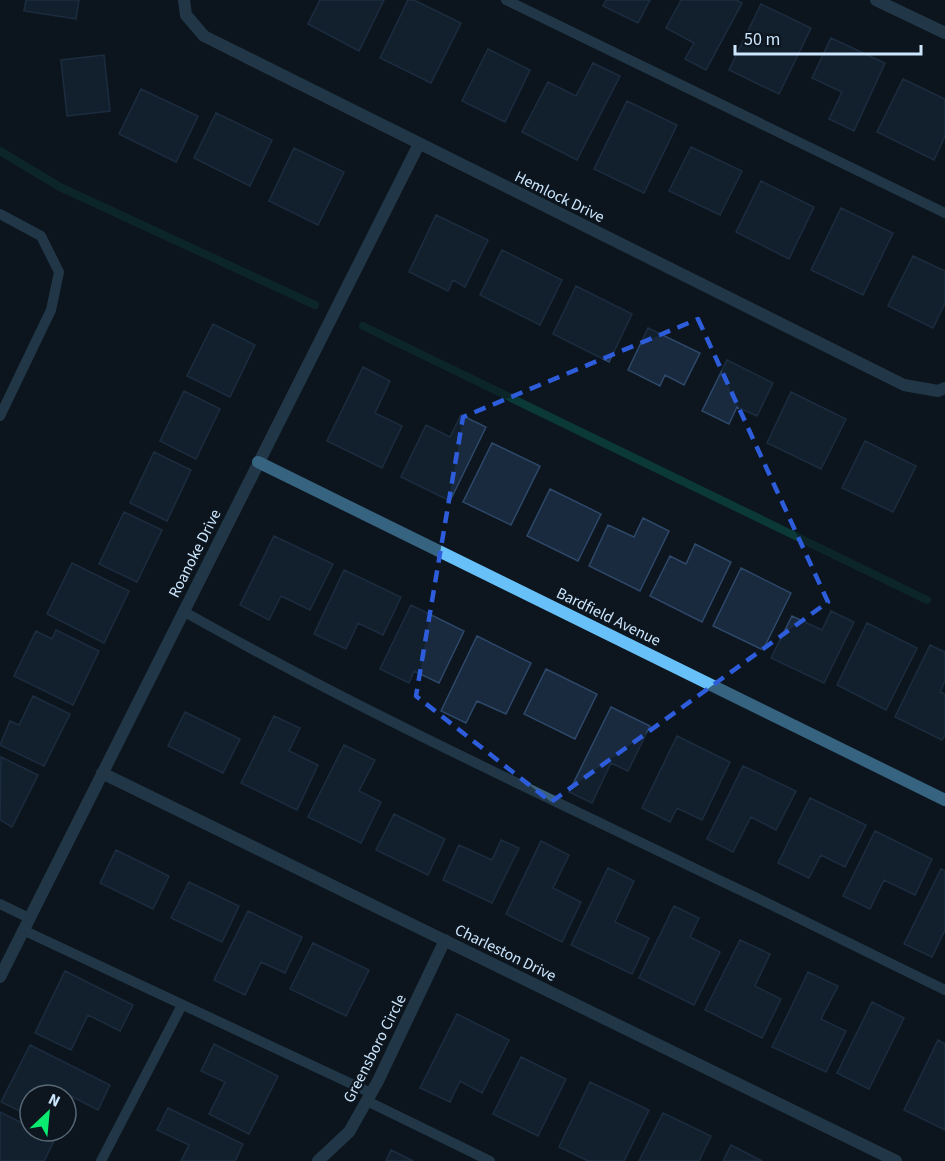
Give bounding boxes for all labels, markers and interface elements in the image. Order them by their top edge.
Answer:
scale bar [735,18,921,56]
text: 50 m [744,27,780,52]
street label: Hemlock Drive [511,166,608,228]
street label: Roanoke Drive [163,505,227,601]
street label: Bardfield Avenue [553,582,665,652]
street label: Charleston Drive [451,919,560,987]
street label: Greensboro Circle [338,990,412,1107]
north arrow [18,1083,78,1143]
text: N [45,1088,64,1113]

